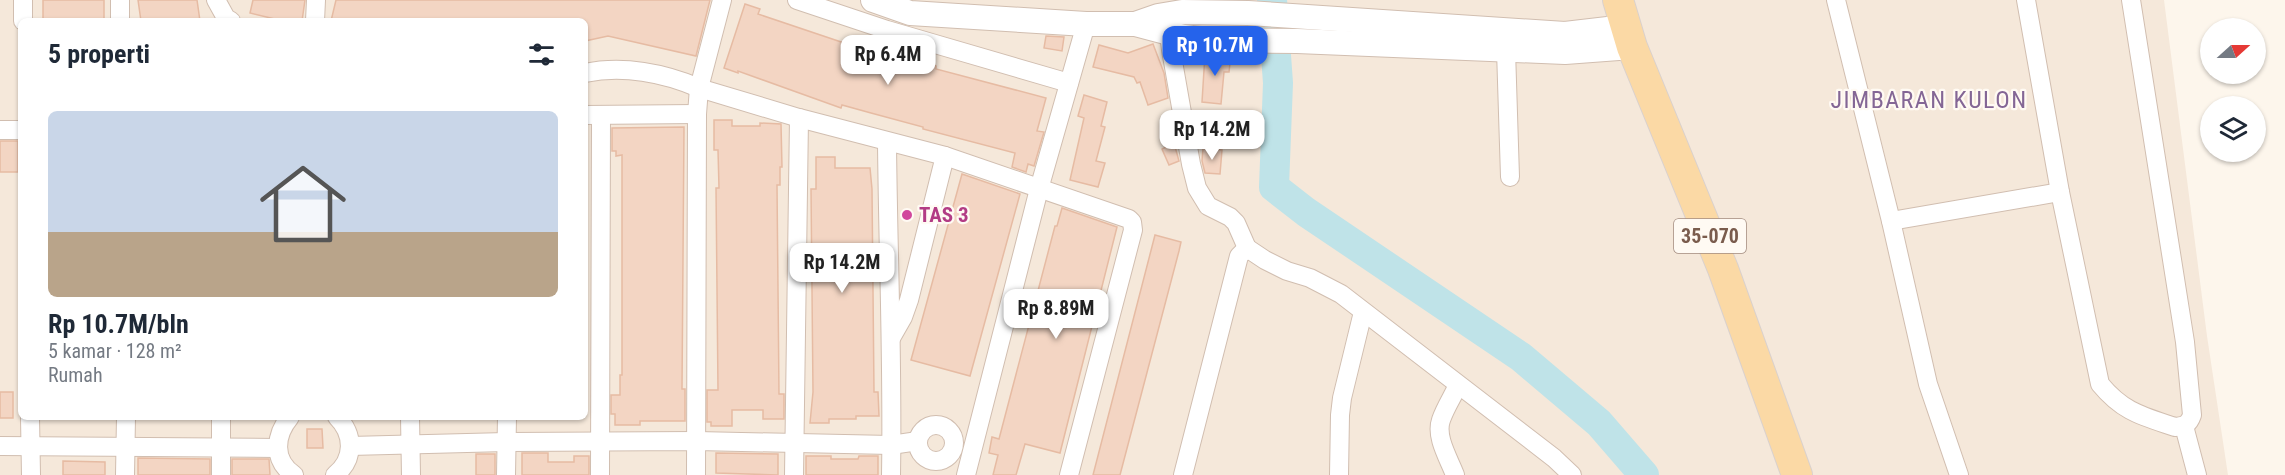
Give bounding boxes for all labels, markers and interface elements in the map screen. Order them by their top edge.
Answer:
north arrow [2200,18,2266,84]
map controls [2200,18,2266,162]
pin: Rp 10.7M [1153,26,1277,77]
text: Rp 10.7M [1177,33,1253,57]
pin: Rp 6.4M [833,35,943,86]
icon: filters [525,38,558,71]
text: 5 properti [48,39,150,69]
text: Rp 6.4M [855,42,921,66]
district label: JIMBARAN KULON [1830,86,2028,114]
button: layers [2200,96,2266,162]
pin: Rp 14.2M [1150,110,1274,161]
text: Rp 14.2M [1174,117,1250,141]
icon: home [249,150,357,258]
place label: TAS 3 [919,203,969,227]
marker: TAS 3 [900,208,914,222]
road number: 35-070 [1674,219,1746,253]
pin: Rp 14.2M [780,243,904,294]
text: Rp 14.2M [804,250,880,274]
pin: Rp 8.89M [994,289,1118,340]
text: Rp 8.89M [1018,296,1094,320]
text: Rp 10.7M/bln [48,309,189,339]
text: 5 kamar · 128 m² [48,339,182,363]
text: Rumah [48,363,103,387]

